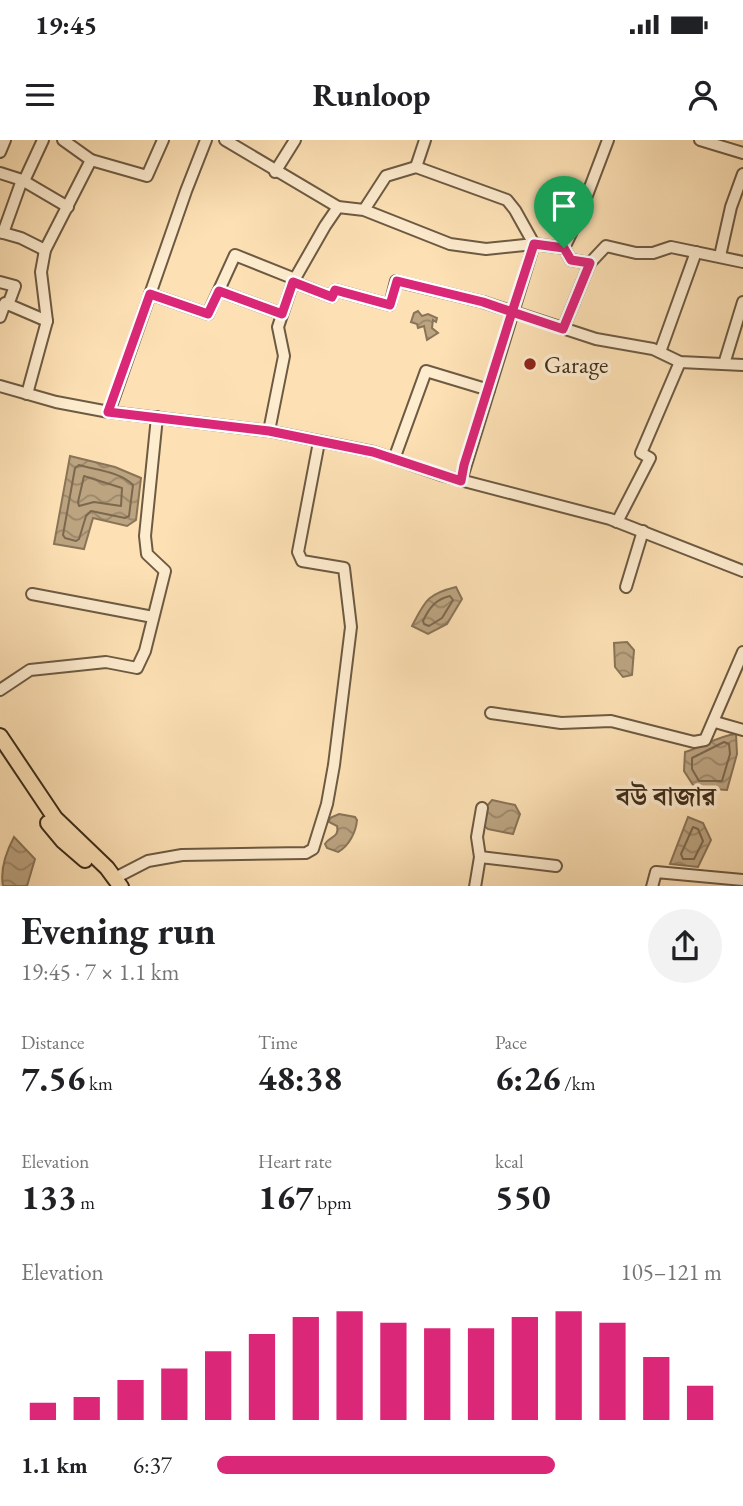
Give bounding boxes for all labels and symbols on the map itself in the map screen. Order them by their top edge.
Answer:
pin [534,176,594,248]
place label: Garage [544,349,608,380]
marker: Garage [522,356,538,372]
district label: বউ বাজার [615,779,718,813]

